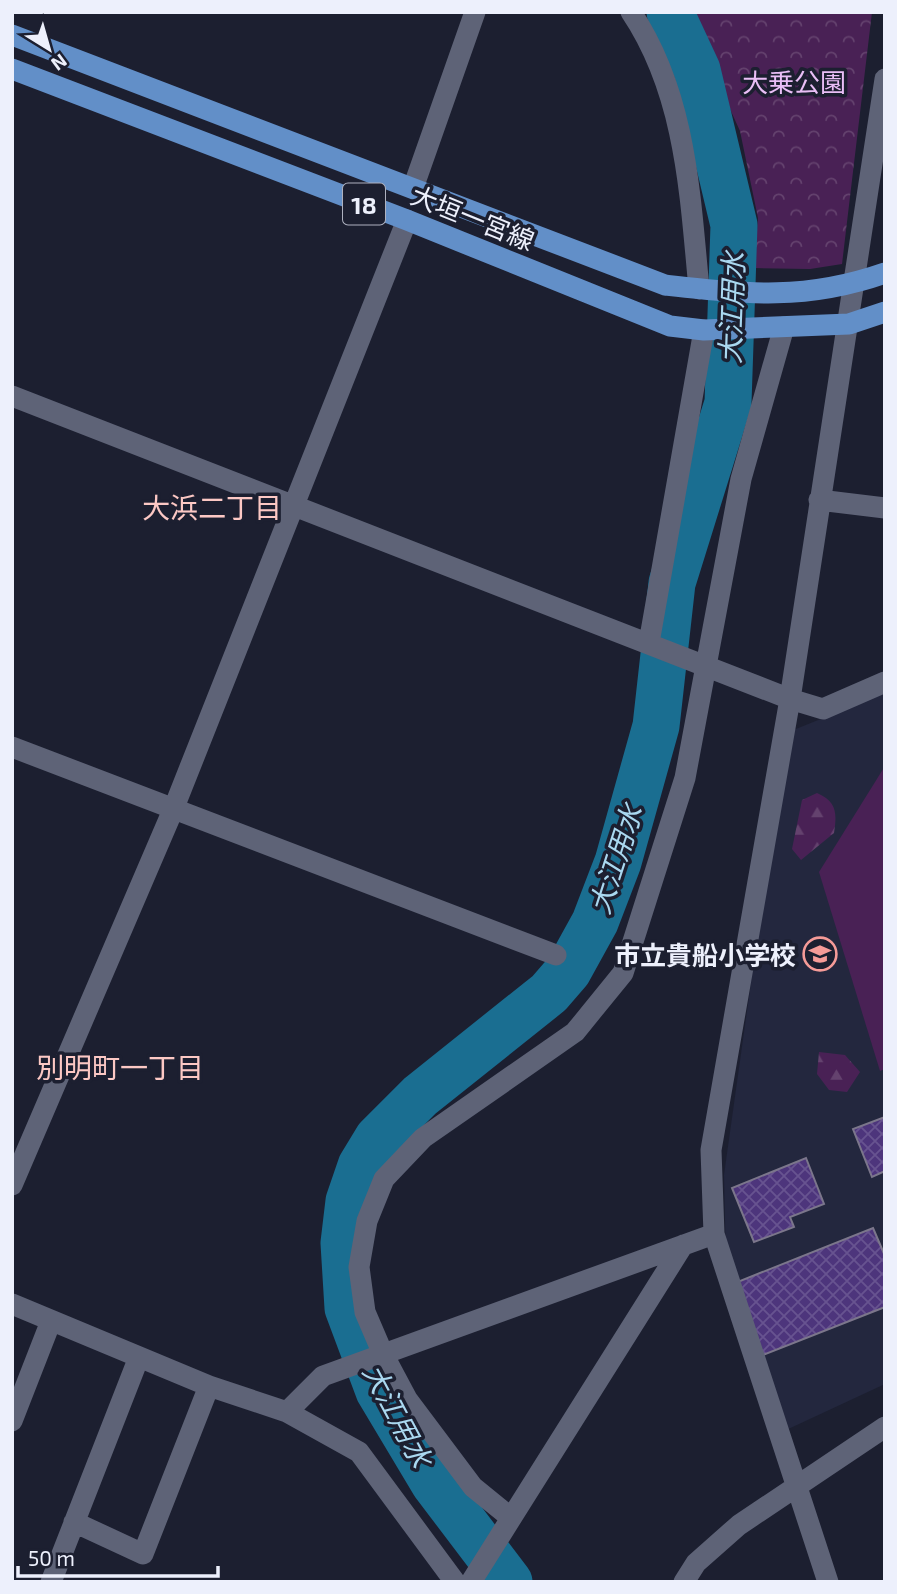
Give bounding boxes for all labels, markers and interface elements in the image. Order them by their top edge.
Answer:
north arrow [14,14,84,84]
text: N [47,50,72,76]
park label: 大乗公園 [742,66,846,97]
street label: 大垣一宮線 [407,178,539,256]
road number: 18 [343,184,385,224]
water label: 大江用水 [712,248,750,365]
district label: 大浜二丁目 [142,490,282,524]
water label: 大江用水 [582,798,649,918]
school or university icon: 市立貴船小学校 [801,935,839,973]
place label: 市立貴船小学校 [614,939,796,970]
district label: 別明町一丁目 [36,1050,204,1084]
water label: 大江用水 [357,1358,441,1475]
scale bar [18,1534,217,1578]
text: 50 m [28,1545,75,1570]

